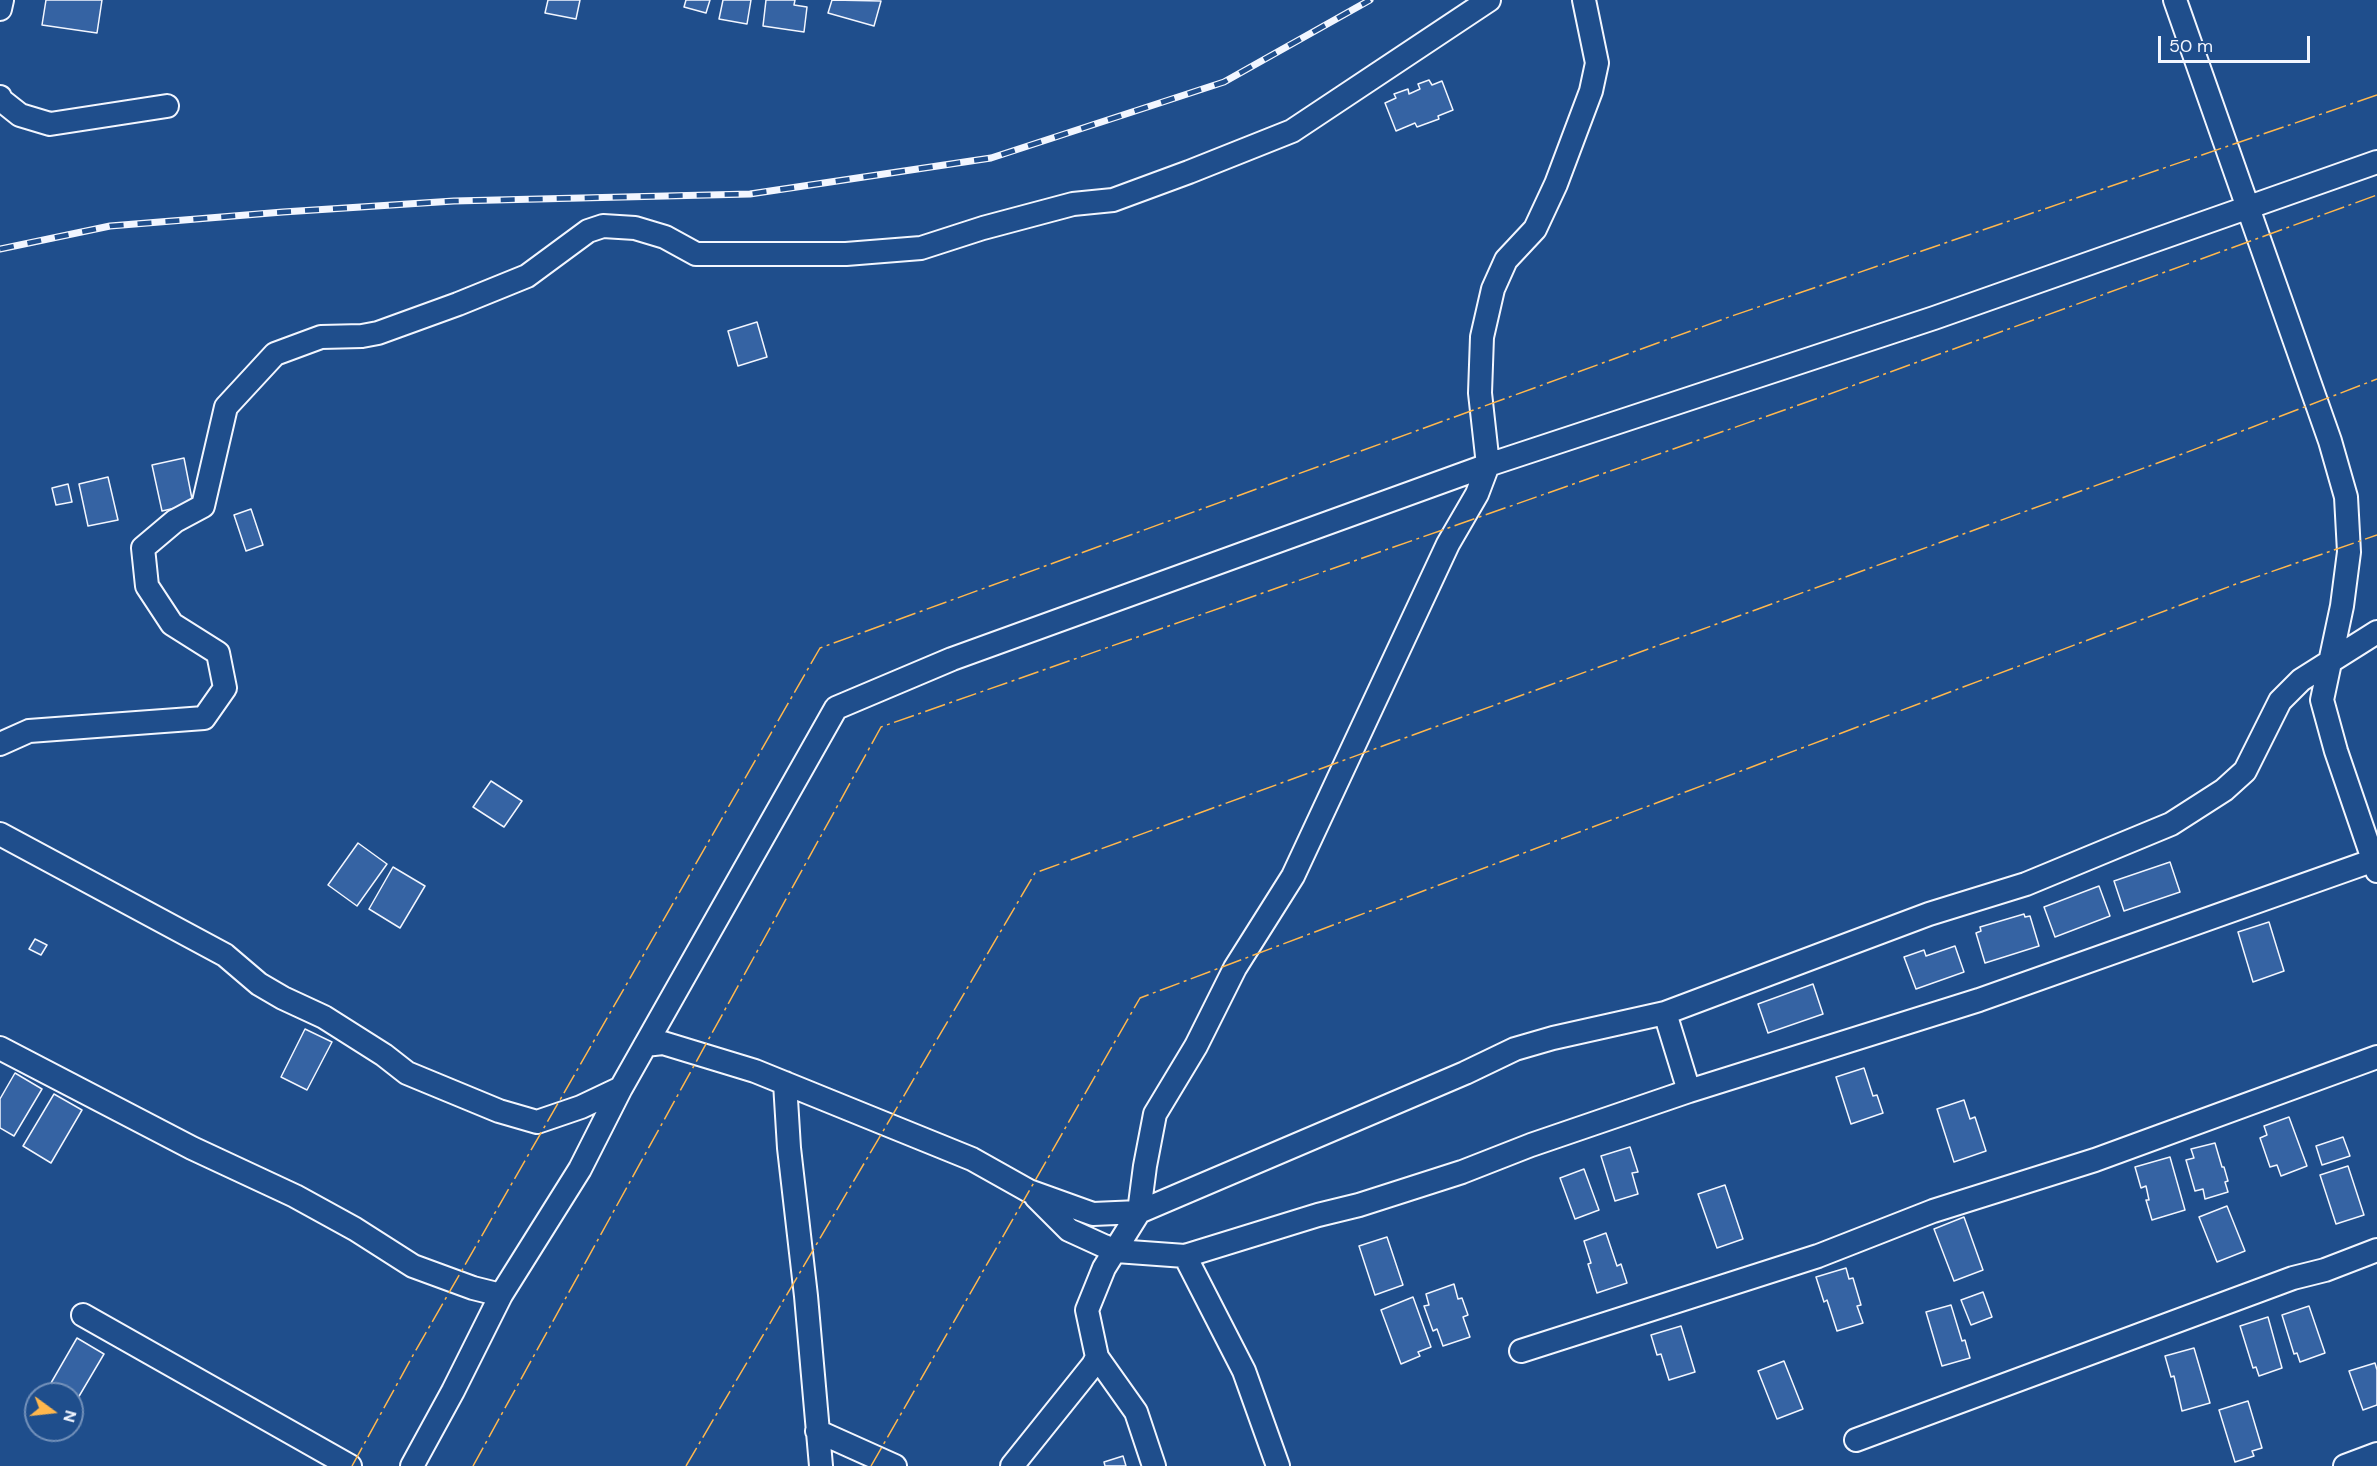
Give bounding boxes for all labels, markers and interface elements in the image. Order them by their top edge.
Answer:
scale bar [2161,24,2312,62]
text: 50 m [2169,34,2213,58]
north arrow [24,1382,84,1442]
text: N [58,1408,82,1425]

